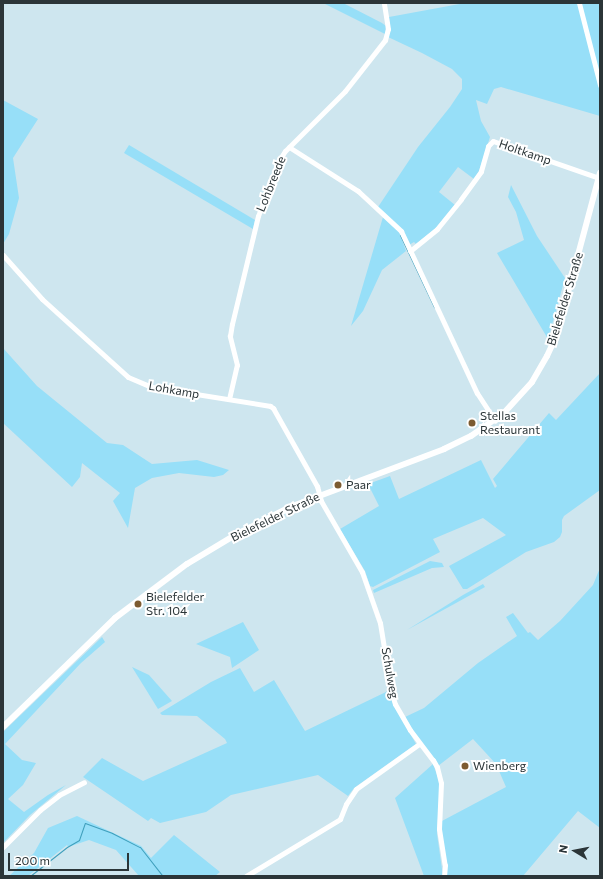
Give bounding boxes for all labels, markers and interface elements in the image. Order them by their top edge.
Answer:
street label: Holtkamp [497,136,553,168]
street label: Lohbreede [253,154,289,214]
street label: Bielefelder Straße [544,251,586,347]
street label: Lohkamp [148,378,200,402]
place label: Stellas Restaurant [480,409,540,437]
marker: Stellas Restaurant [467,418,477,428]
place label: Paar [346,478,371,492]
marker: Paar [333,480,343,490]
street label: Bielefelder Straße [228,489,322,545]
place label: Bielefelder Str. 104 [146,590,204,618]
marker: Bielefelder Str. 104 [133,599,143,609]
street label: Schulweg [378,646,402,700]
place label: Wienberg [473,759,526,773]
marker: Wienberg [460,761,470,771]
north arrow [555,831,595,871]
text: N [556,844,570,854]
scale bar [10,845,131,871]
text: 200 m [15,853,50,867]

